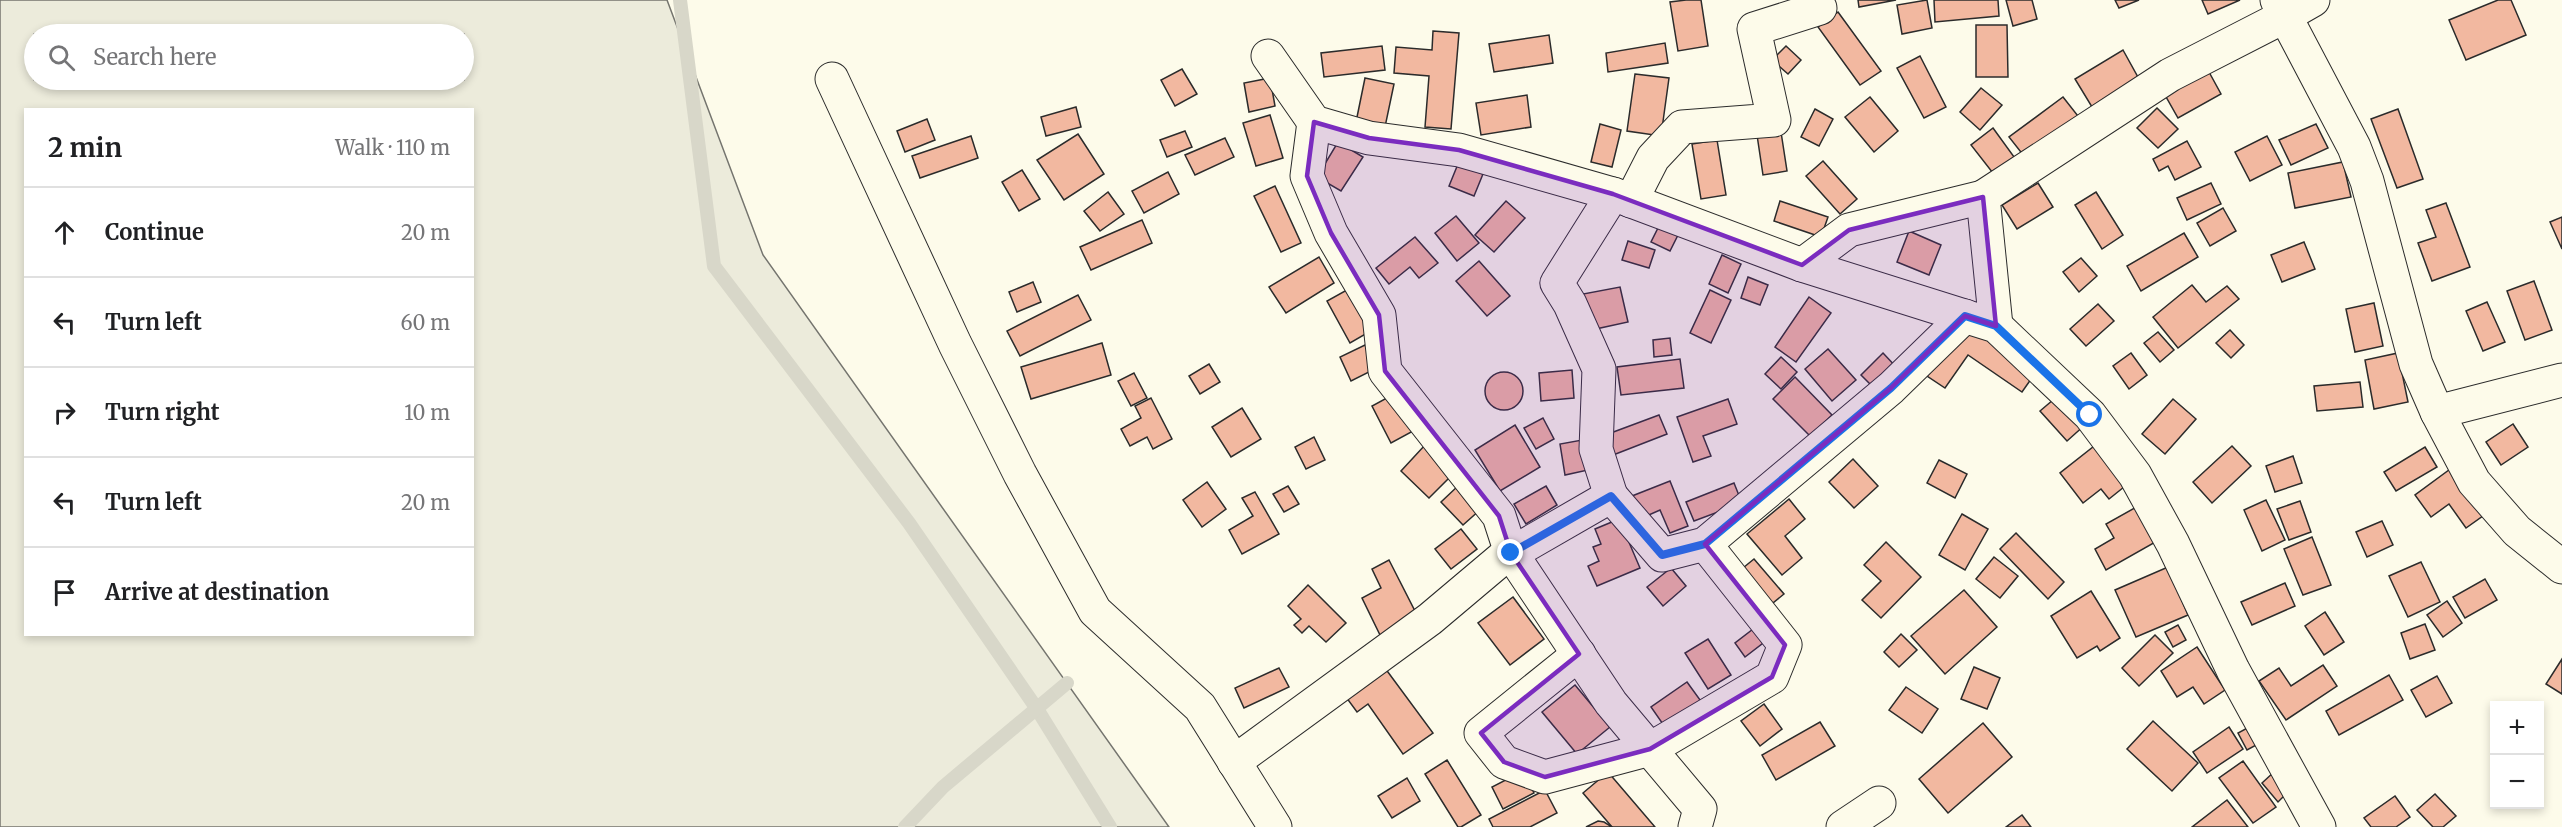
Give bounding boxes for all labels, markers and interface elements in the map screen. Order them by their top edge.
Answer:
search box [24,24,474,90]
icon: search [45,41,78,74]
text: Search here [93,43,216,71]
text: 2 min [48,131,122,164]
text: Walk · 110 m [335,135,450,160]
icon: ahead [48,216,81,249]
text: Continue [105,218,204,246]
text: 20 m [401,220,450,245]
icon: left [48,306,81,339]
text: Turn left [105,308,202,336]
text: 60 m [400,310,450,335]
icon: right [48,396,81,429]
text: Turn right [105,398,219,426]
text: 10 m [404,400,450,425]
route start [2076,401,2102,427]
icon: left [48,486,81,519]
text: Turn left [105,488,202,516]
text: 20 m [401,490,450,515]
route end [1497,539,1523,565]
icon: arrive [48,576,81,609]
text: Arrive at destination [105,578,329,606]
map controls [2490,701,2544,809]
button: + [2490,701,2544,755]
button: − [2490,755,2544,809]

